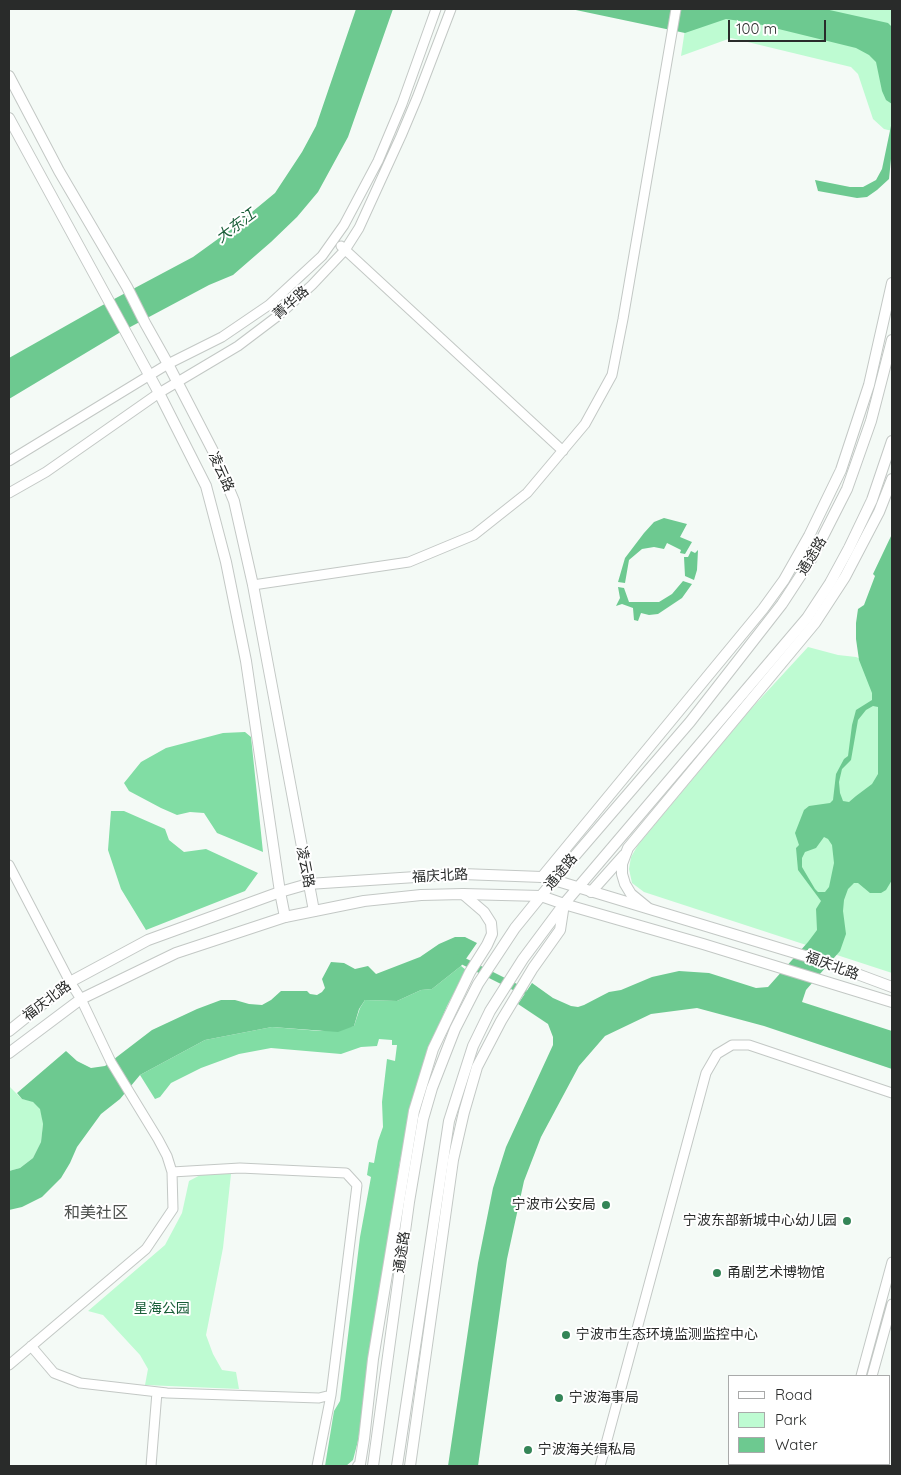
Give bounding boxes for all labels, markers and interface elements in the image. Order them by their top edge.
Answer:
scale bar [731,10,828,42]
text: 100 m [736,19,777,38]
water label: 大东江 [213,205,259,247]
street label: 菁华路 [270,283,312,323]
street label: 凌云路 [205,449,237,495]
street label: 通途路 [794,534,830,578]
street label: 凌云路 [293,845,317,889]
street label: 通途路 [541,851,581,893]
street label: 福庆北路 [412,866,468,886]
street label: 福庆北路 [803,949,861,983]
street label: 福庆北路 [20,977,74,1025]
place label: 宁波市公安局 [512,1197,596,1213]
marker: 宁波市公安局 [600,1199,612,1211]
district label: 和美社区 [64,1203,128,1223]
place label: 宁波东部新城中心幼儿园 [683,1213,837,1229]
marker: 宁波东部新城中心幼儿园 [841,1215,853,1227]
street label: 通途路 [391,1230,413,1274]
place label: 甬剧艺术博物馆 [727,1265,825,1281]
marker: 甬剧艺术博物馆 [711,1267,723,1279]
park label: 星海公园 [134,1301,190,1317]
place label: 宁波市生态环境监测监控中心 [576,1327,758,1343]
marker: 宁波市生态环境监测监控中心 [560,1329,572,1341]
legend [728,1375,891,1465]
text: Road [775,1385,812,1404]
place label: 宁波海事局 [569,1390,639,1406]
marker: 宁波海事局 [553,1392,565,1404]
text: Park [775,1410,807,1429]
text: Water [775,1435,818,1454]
place label: 宁波海关缉私局 [538,1442,636,1458]
marker: 宁波海关缉私局 [522,1444,534,1456]

